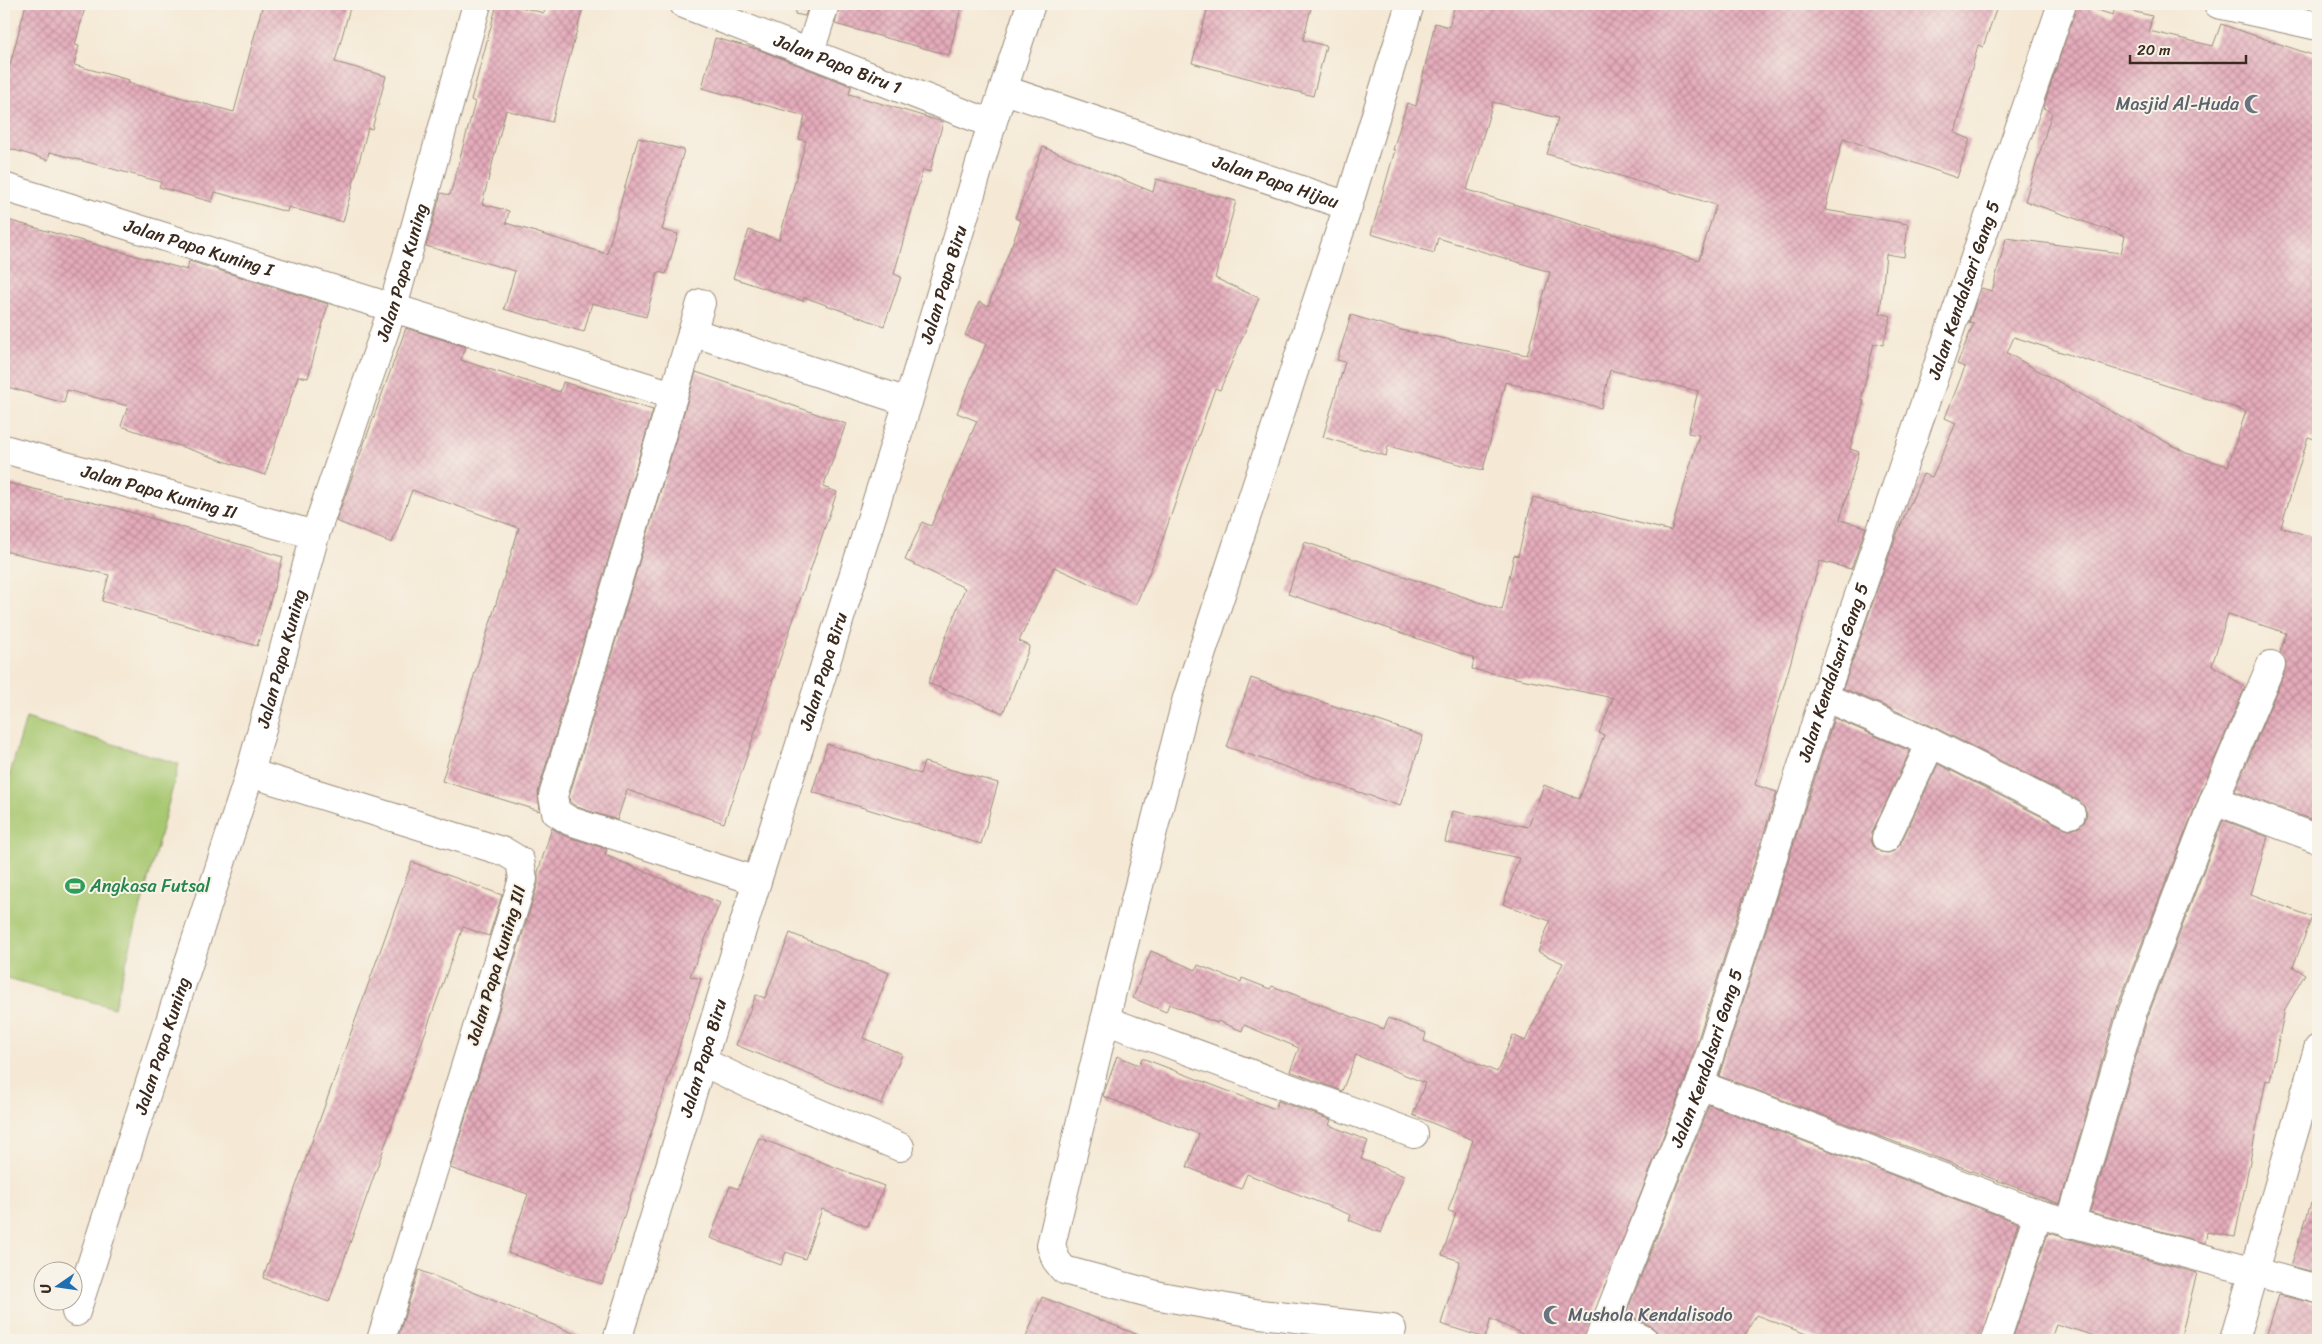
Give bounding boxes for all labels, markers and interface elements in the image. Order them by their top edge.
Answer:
street label: Jalan Papa Biru 1 [768,24,907,103]
scale bar [2130,32,2246,64]
text: 20 m [2137,37,2171,63]
place label: Masjid Al-Huda [2116,88,2240,120]
mosque icon: Masjid Al-Huda [2243,93,2265,115]
street label: Jalan Papa Hijau [1208,145,1344,218]
street label: Jalan Kendalsari Gang 5 [1918,196,2009,385]
street label: Jalan Papa Kuning [366,199,437,347]
street label: Jalan Papa Kuning I [119,209,279,286]
street label: Jalan Papa Biru [910,221,977,349]
street label: Jalan Papa Kuning II [77,455,241,529]
street label: Jalan Kendalsari Gang 5 [1788,578,1878,767]
street label: Jalan Papa Kuning [247,585,316,733]
street label: Jalan Papa Biru [789,607,857,735]
place label: Angkasa Futsal [89,870,211,902]
sports icon: Angkasa Futsal [64,875,86,897]
street label: Jalan Papa Kuning III [456,881,536,1050]
street label: Jalan Kendalsari Gang 5 [1660,964,1752,1153]
street label: Jalan Papa Kuning [125,973,199,1119]
street label: Jalan Papa Biru [670,994,736,1122]
north arrow [32,1262,82,1312]
text: U [32,1281,59,1296]
place label: Mushola Kendalisodo [1568,1299,1733,1331]
mosque icon: Mushola Kendalisodo [1542,1304,1564,1326]

